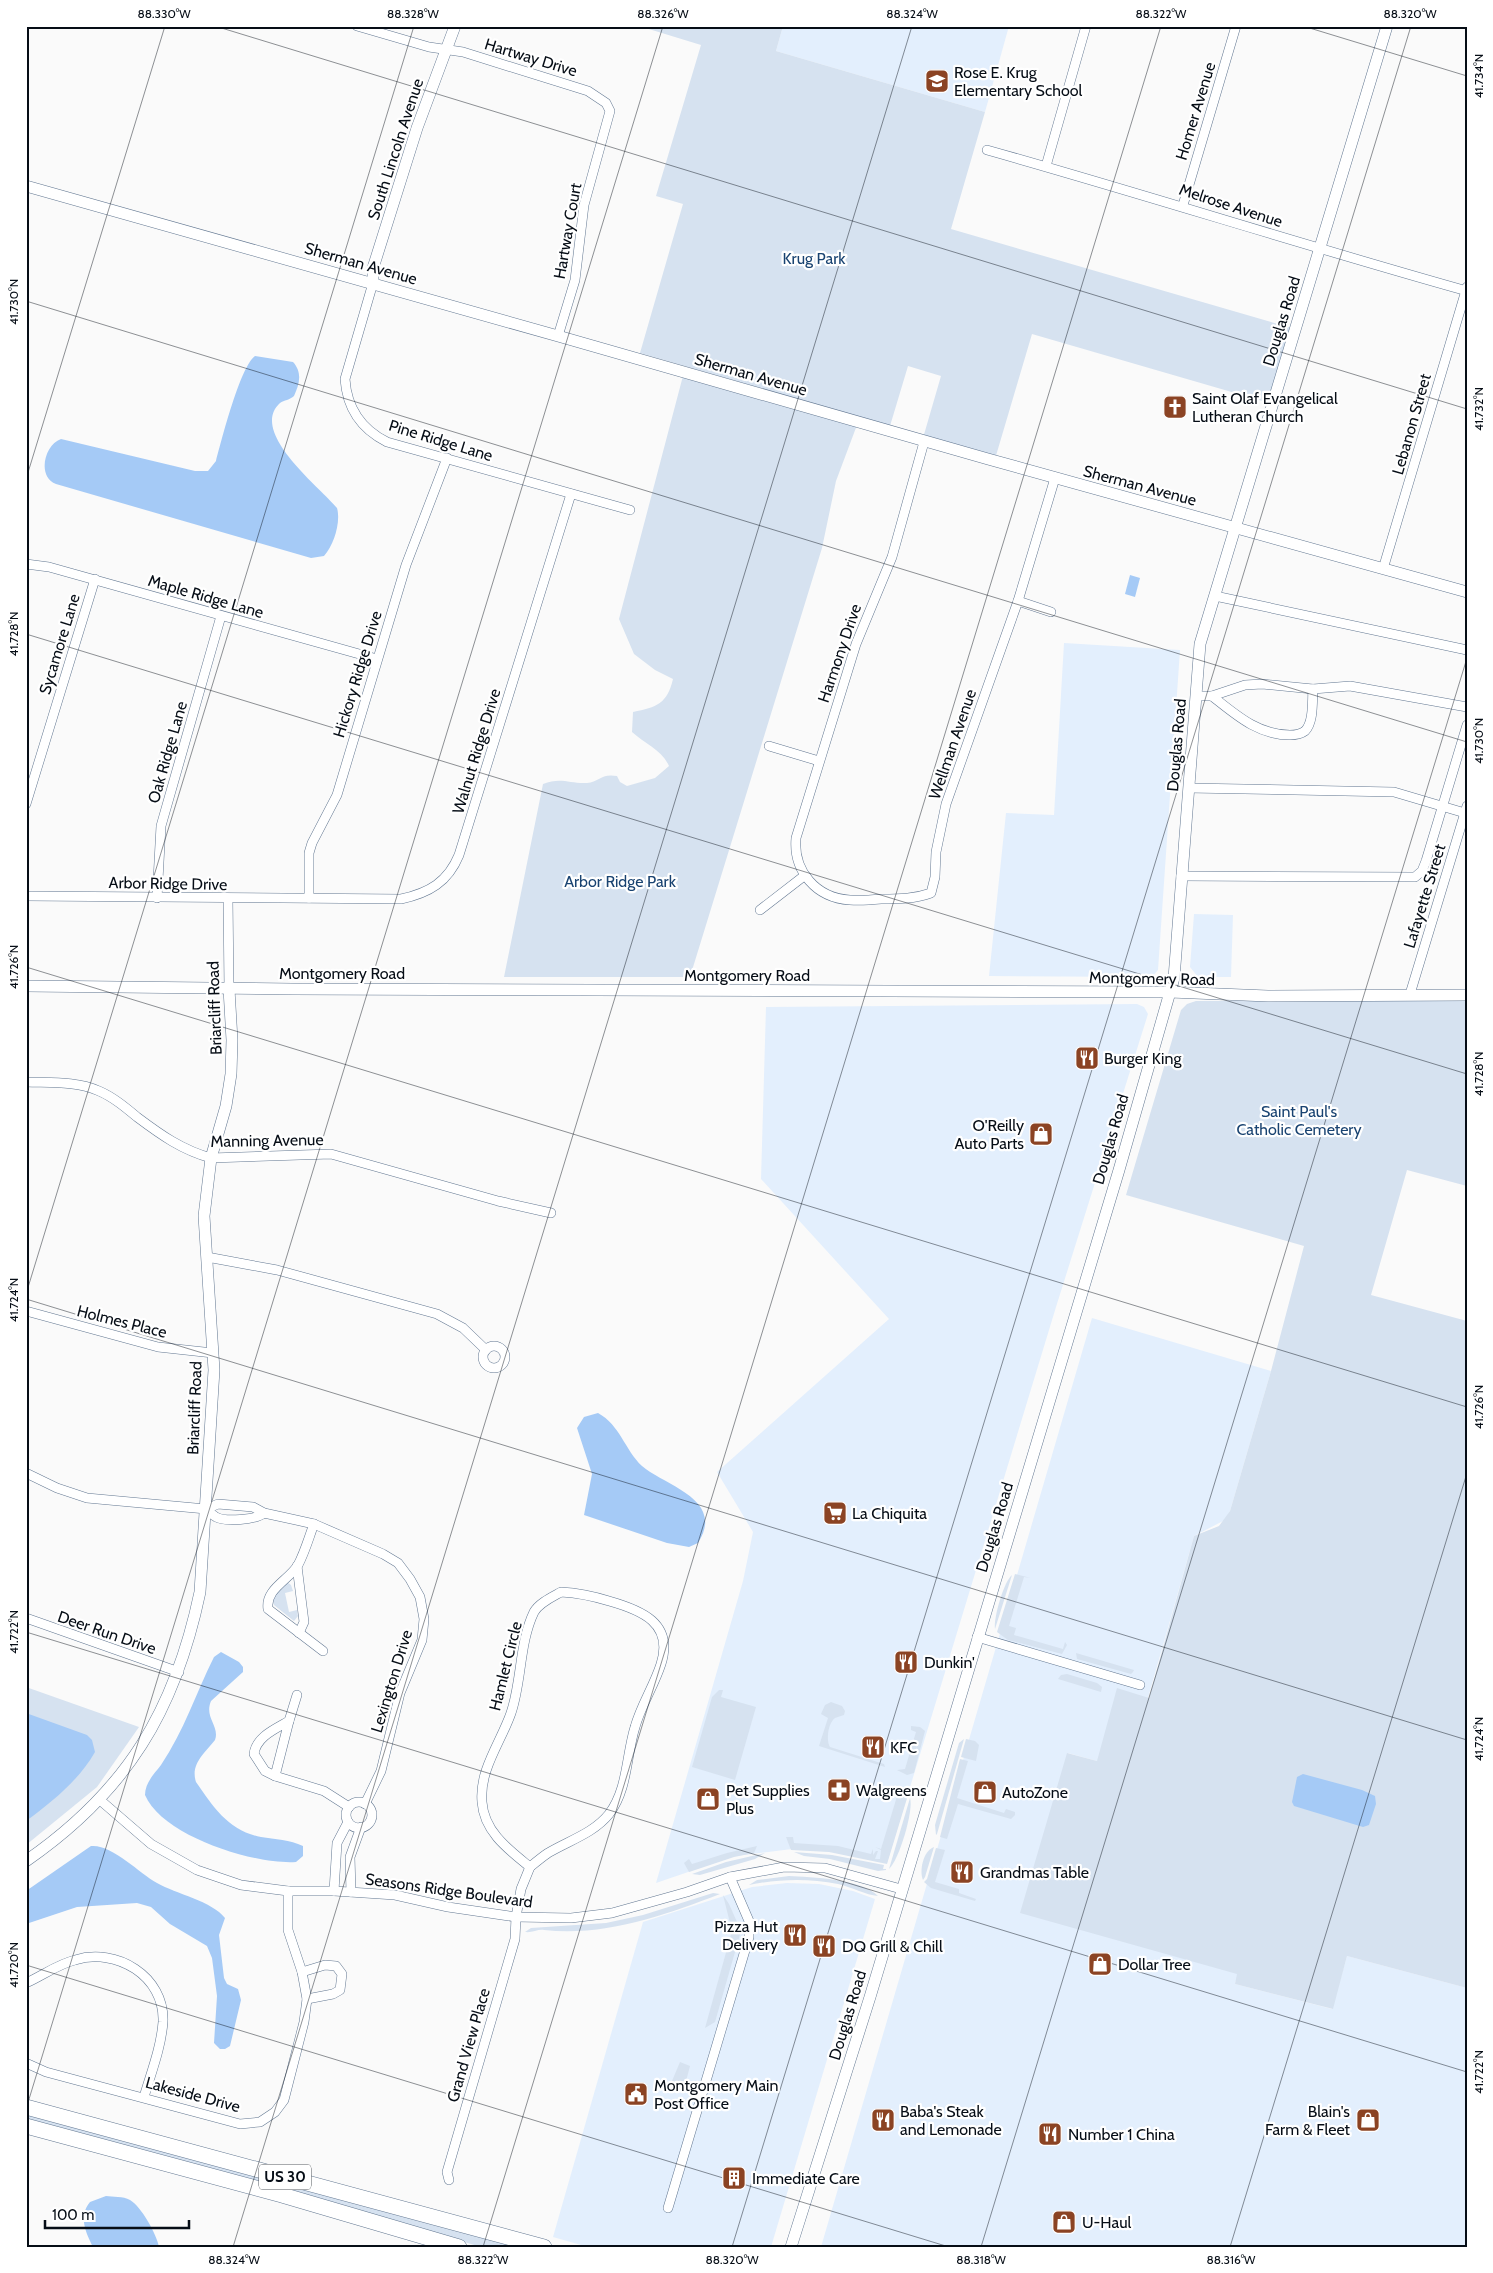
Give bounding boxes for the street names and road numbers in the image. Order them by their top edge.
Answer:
street label: Hartway Drive [482,34,579,81]
street label: Homer Avenue [1172,60,1219,162]
street label: South Lincoln Avenue [364,76,427,222]
street label: Melrose Avenue [1177,180,1285,231]
street label: Hartway Court [550,181,585,281]
street label: Sherman Avenue [302,238,419,289]
street label: Douglas Road [1259,274,1304,368]
street label: Sherman Avenue [692,349,809,400]
street label: Lebanon Street [1388,371,1435,477]
street label: Pine Ridge Lane [387,416,495,465]
street label: Sherman Avenue [1081,461,1198,510]
street label: Maple Ridge Lane [146,571,266,622]
street label: Sycamore Lane [35,592,84,697]
street label: Harmony Drive [814,601,865,705]
street label: Hickory Ridge Drive [329,608,386,740]
street label: Walnut Ridge Drive [448,686,505,816]
street label: Wellman Avenue [925,687,980,802]
street label: Douglas Road [1163,698,1190,792]
street label: Oak Ridge Lane [144,699,191,805]
street label: Lafayette Street [1400,841,1450,951]
street label: Arbor Ridge Drive [108,873,227,894]
street label: Briarcliff Road [203,961,226,1055]
street label: Montgomery Road [279,964,405,983]
street label: Montgomery Road [684,966,810,985]
street label: Montgomery Road [1089,968,1215,989]
street label: Douglas Road [1089,1092,1132,1186]
street label: Manning Avenue [210,1130,324,1151]
street label: Holmes Place [75,1301,169,1342]
street label: Briarcliff Road [183,1361,206,1455]
street label: Douglas Road [972,1480,1017,1574]
street label: Deer Run Drive [55,1607,159,1658]
street label: Hamlet Circle [485,1619,526,1713]
street label: Lexington Drive [367,1627,416,1735]
street label: Seasons Ridge Boulevard [364,1869,534,1912]
street label: Douglas Road [825,1968,870,2062]
street label: Grand View Place [443,1986,494,2104]
street label: Lakeside Drive [143,2073,242,2116]
road number: US 30 [259,2164,311,2190]

